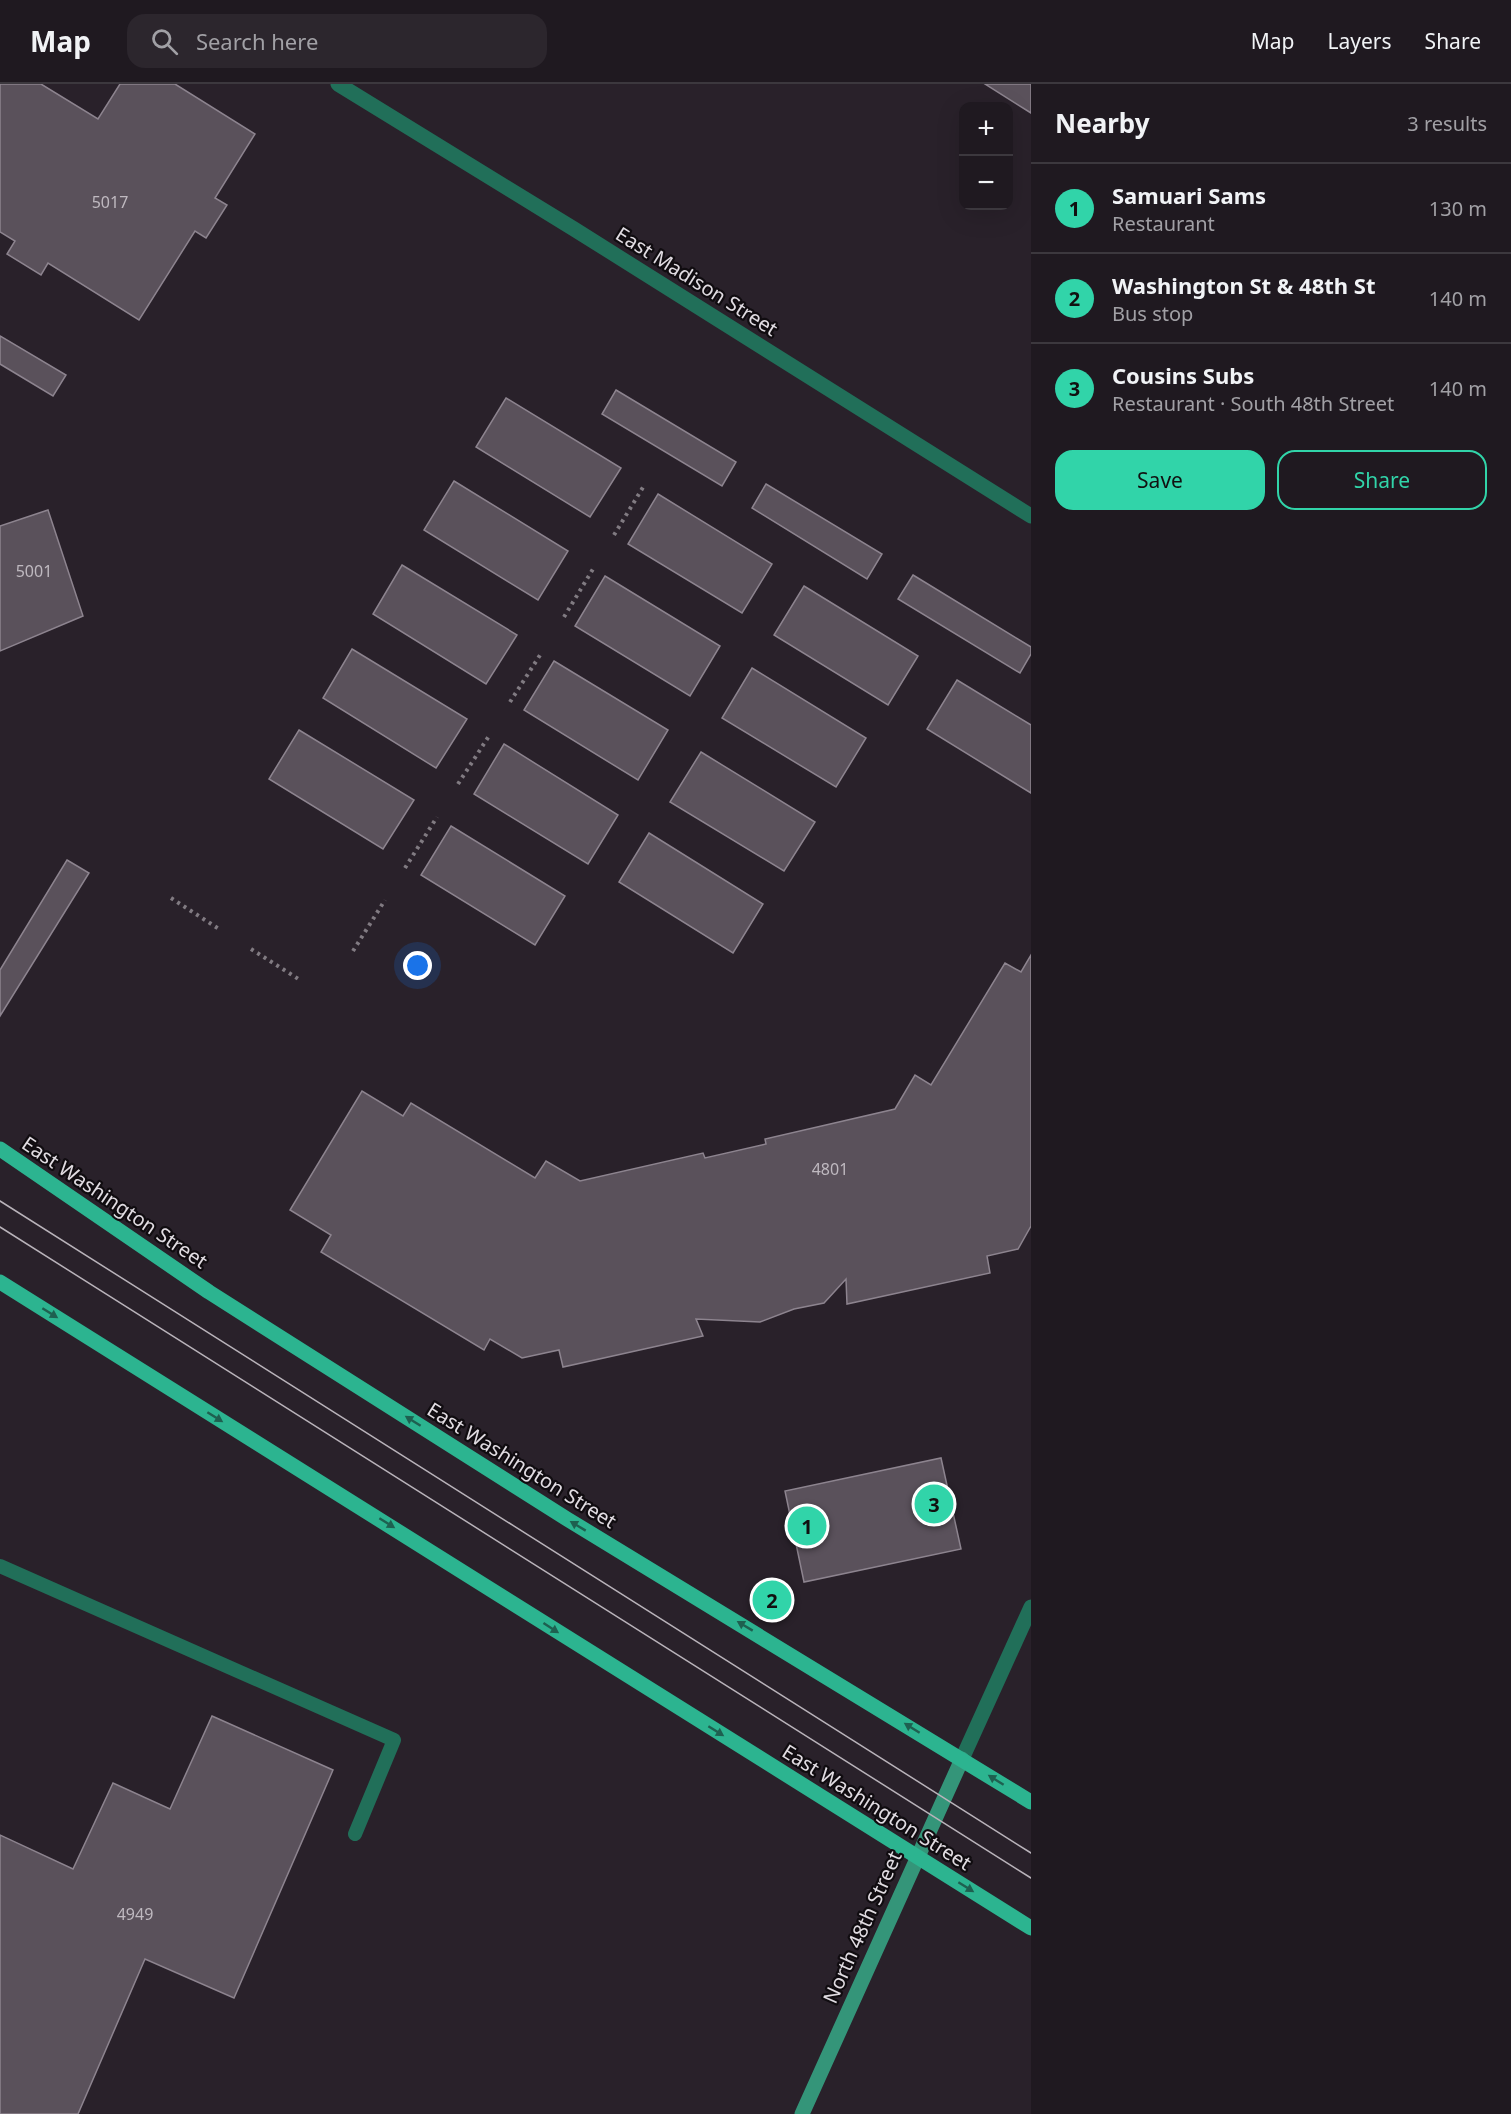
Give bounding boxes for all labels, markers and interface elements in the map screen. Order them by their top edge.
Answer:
search box [127,14,547,68]
text: Map [30,22,91,60]
icon: search [148,25,181,58]
text: Search here [196,26,318,56]
text: Map [1251,27,1295,55]
text: Layers [1328,27,1392,55]
text: Share [1425,27,1481,55]
map controls [959,102,1013,210]
button: + [959,102,1013,156]
text: Nearby [1055,105,1150,141]
text: 3 results [1407,110,1487,137]
button: − [959,156,1013,210]
text: Samuari Sams [1112,180,1266,210]
house number: 5017 [92,191,128,213]
text: 1 [1069,195,1080,222]
text: 130 m [1429,195,1487,222]
text: Restaurant [1112,210,1215,237]
street label: East Madison Street [611,220,783,342]
text: Washington St & 48th St [1112,270,1375,300]
text: 2 [1069,285,1080,312]
text: 140 m [1429,285,1487,312]
text: Bus stop [1112,300,1193,327]
text: Cousins Subs [1112,360,1254,390]
text: 3 [1069,375,1080,402]
text: 140 m [1429,375,1487,402]
text: Restaurant · South 48th Street [1112,390,1394,417]
button: Save [1055,450,1265,510]
button: Share [1277,450,1487,510]
house number: 5001 [16,560,52,582]
your location [403,951,432,980]
street label: East Washington Street [17,1130,213,1274]
house number: 4801 [812,1158,848,1180]
one-way arrow [41,1307,57,1319]
street label: East Washington Street [422,1396,622,1534]
one-way arrow [207,1411,223,1422]
one-way arrow [405,1416,422,1427]
pin: 3 [914,1482,954,1526]
pin: 1 [788,1504,826,1548]
one-way arrow [379,1518,395,1529]
one-way arrow [570,1520,586,1531]
pin: 2 [752,1578,792,1622]
one-way arrow [737,1621,753,1632]
one-way arrow [543,1622,559,1633]
one-way arrow [904,1722,920,1733]
one-way arrow [708,1726,725,1737]
street label: East Washington Street [777,1738,977,1876]
one-way arrow [988,1775,1004,1786]
street label: North 48th Street [816,1847,908,2007]
one-way arrow [958,1881,974,1892]
house number: 4949 [117,1903,153,1925]

